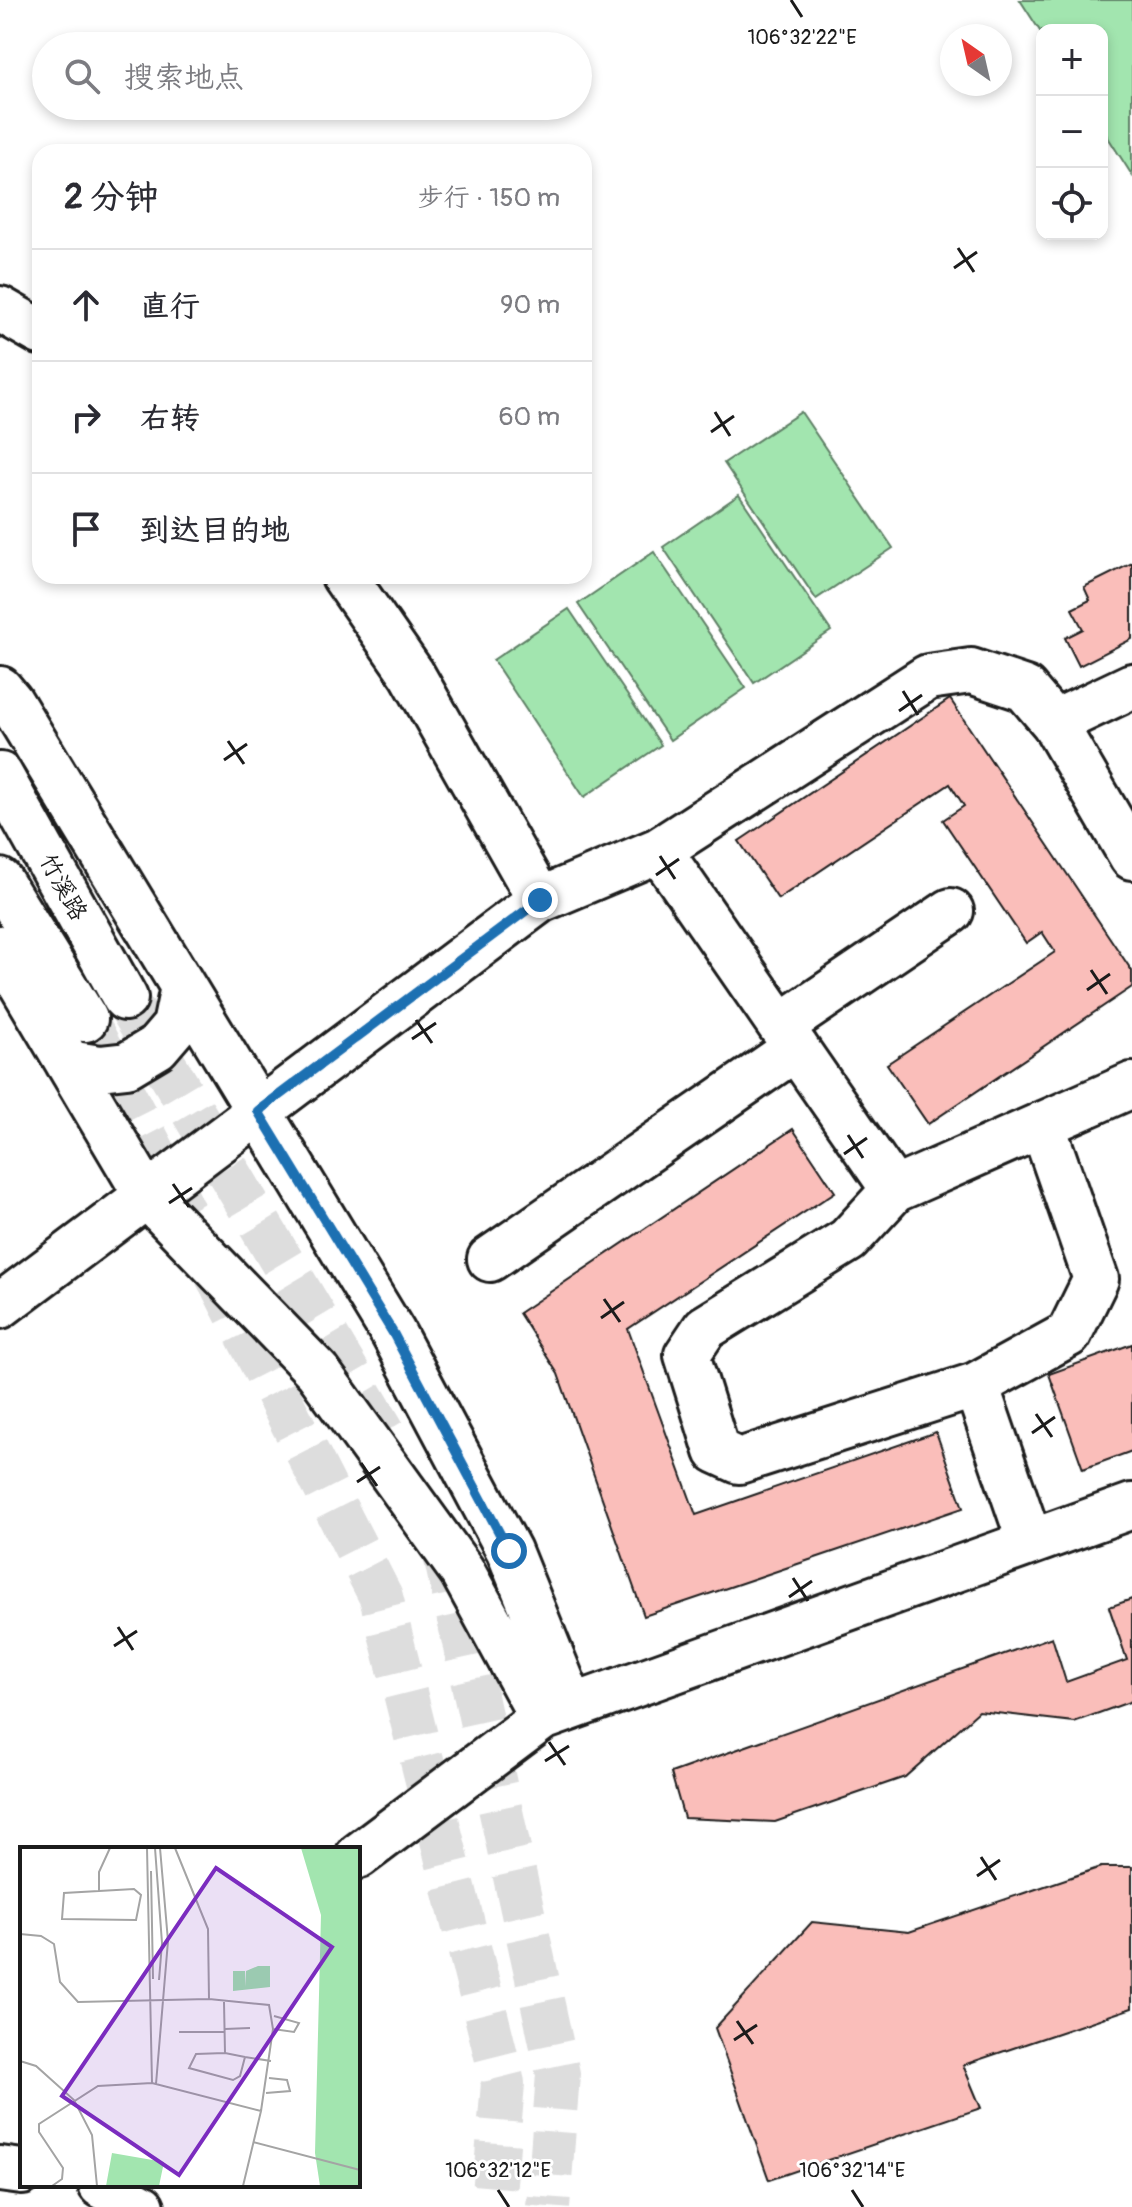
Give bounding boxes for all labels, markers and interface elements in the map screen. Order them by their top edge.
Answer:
north arrow [940,24,1012,96]
map controls [1036,24,1108,240]
button: + [1036,24,1108,96]
text: 106°32'22"E [747,25,857,50]
search box [32,32,592,120]
icon: search [60,54,104,98]
text: 搜索地点 [124,59,244,96]
button: − [1036,96,1108,168]
button: locate [1036,168,1108,240]
text: 2 分钟 [64,176,158,219]
text: 步行 · 150 m [418,182,560,214]
icon: ahead [64,283,108,327]
text: 直行 [140,288,200,325]
text: 90 m [500,289,560,321]
icon: right [64,395,108,439]
text: 右转 [140,400,200,437]
text: 60 m [498,401,560,433]
icon: arrive [64,507,108,551]
text: 到达目的地 [140,512,290,549]
street label: 竹溪路 [33,848,93,926]
route end [522,882,558,918]
route start [491,1533,527,1569]
inset map [20,1847,360,2187]
text: 106°32'12"E [445,2158,551,2183]
text: 106°32'14"E [799,2158,905,2183]

